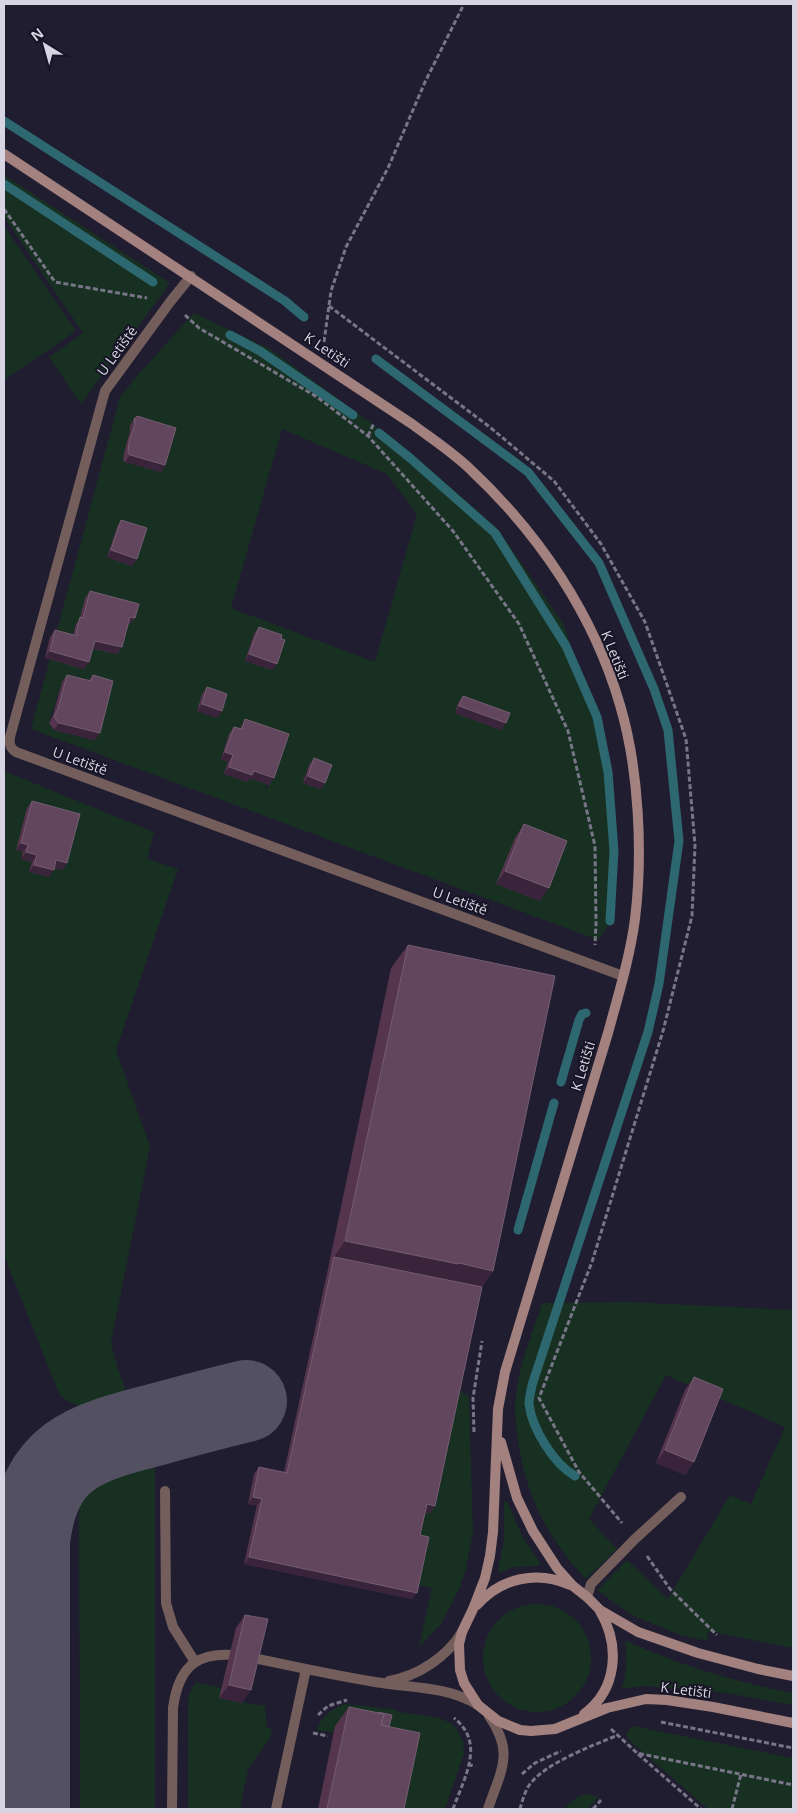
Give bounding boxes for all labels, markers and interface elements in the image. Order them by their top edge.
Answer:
north arrow [20,20,70,70]
text: N [27,23,47,45]
street label: U Letiště [92,322,141,379]
street label: K Letišti [301,327,354,372]
street label: K Letišti [597,628,634,682]
street label: U Letiště [50,742,110,779]
street label: U Letiště [430,882,490,919]
street label: K Letišti [566,1039,599,1093]
street label: K Letišti [660,1677,713,1702]

